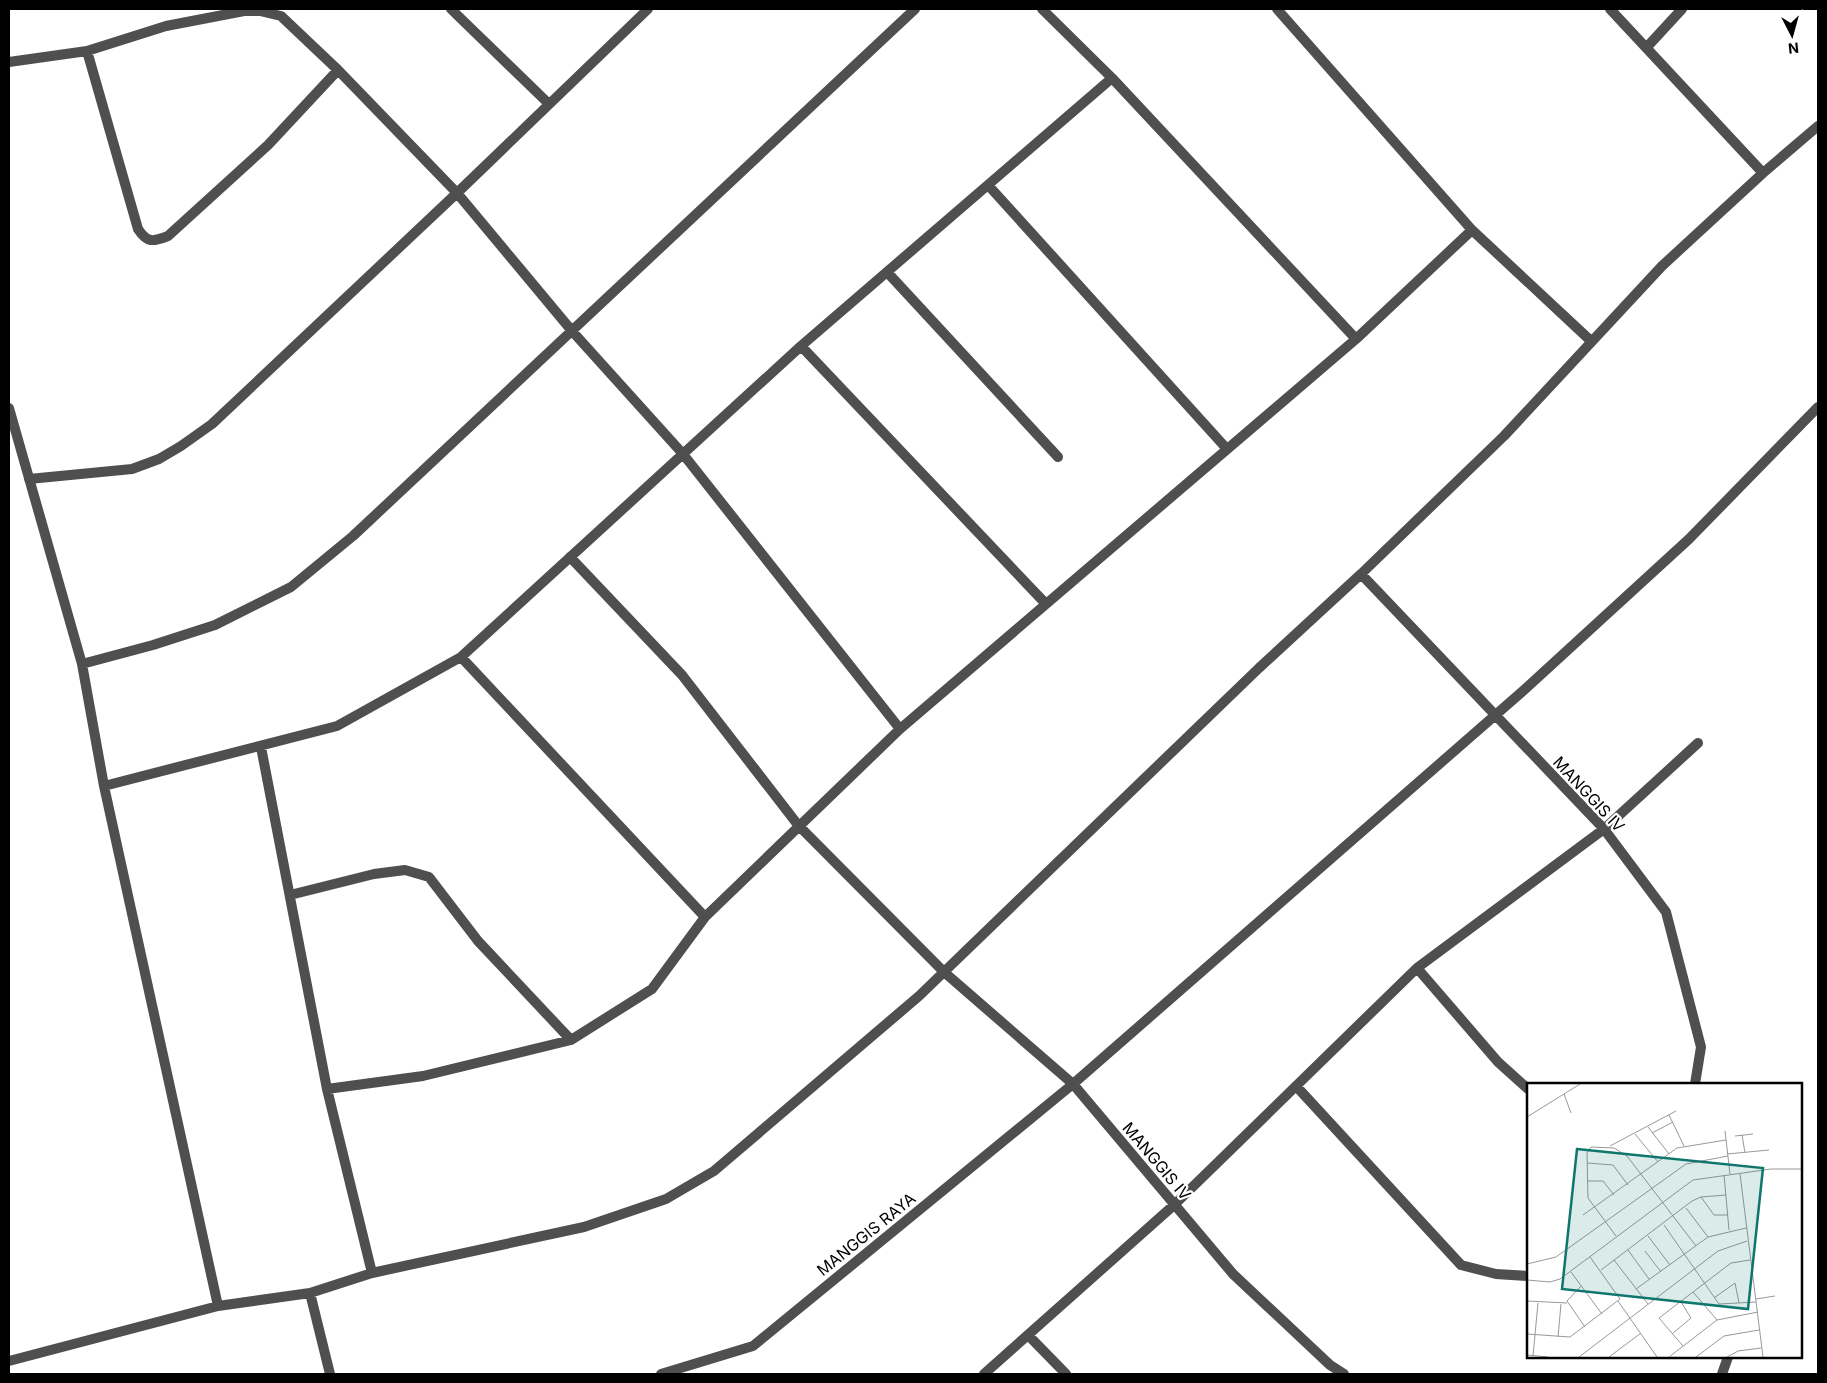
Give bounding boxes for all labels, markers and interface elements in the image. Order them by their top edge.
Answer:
north arrow [1767,10,1817,60]
text: N [1787,39,1800,57]
street label: MANGGIS IV [1549,752,1629,836]
inset map [1527,1083,1802,1358]
street label: MANGGIS IV [1119,1118,1195,1204]
street label: MANGGIS RAYA [813,1188,919,1280]

